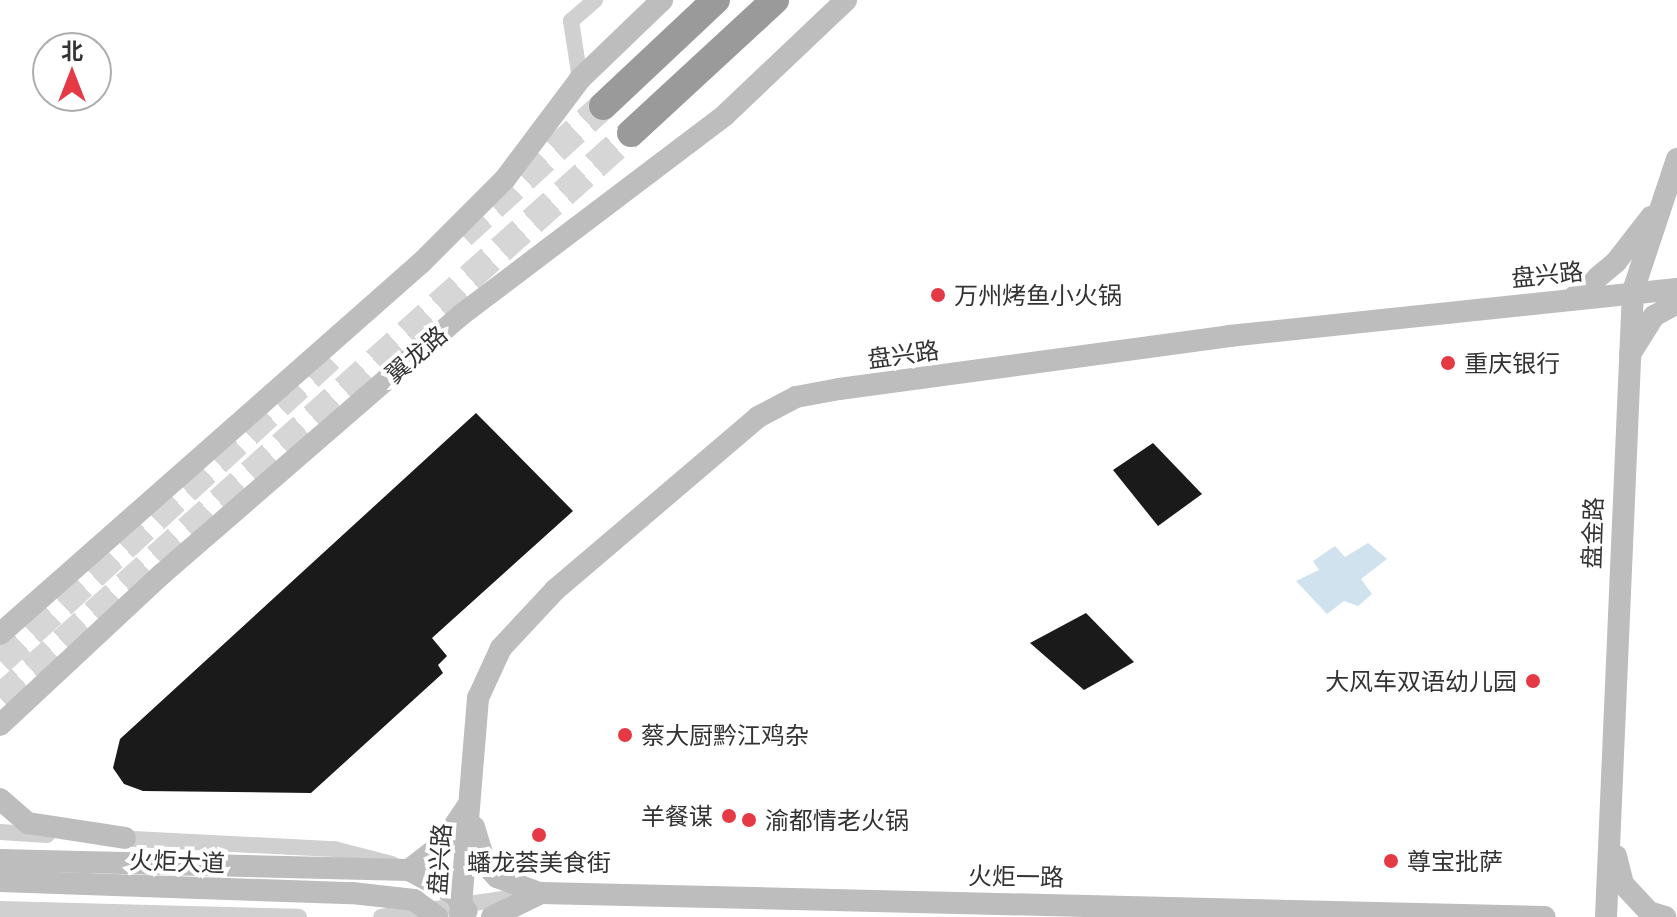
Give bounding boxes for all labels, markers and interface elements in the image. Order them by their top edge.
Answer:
north arrow [32,32,112,112]
text: 北 [61,37,83,63]
street label: 盘兴路 [1510,256,1584,292]
place label: 万州烤鱼小火锅 [954,281,1122,309]
marker: 万州烤鱼小火锅 [929,286,947,304]
street label: 翼龙路 [379,320,453,388]
street label: 盘兴路 [865,335,941,373]
place label: 重庆银行 [1464,349,1560,377]
marker: 重庆银行 [1439,354,1457,372]
street label: 盘金路 [1576,497,1608,569]
place label: 大风车双语幼儿园 [1325,667,1517,695]
marker: 大风车双语幼儿园 [1524,672,1542,690]
place label: 蔡大厨黔江鸡杂 [641,721,809,749]
marker: 蔡大厨黔江鸡杂 [616,726,634,744]
place label: 羊餐谋 [641,802,713,830]
place label: 渝都情老火锅 [765,806,909,834]
marker: 羊餐谋 [720,807,738,825]
marker: 渝都情老火锅 [740,811,758,829]
street label: 盘兴路 [422,822,456,896]
marker: 蟠龙荟美食街 [530,826,548,844]
street label: 火炬大道 [129,845,225,877]
place label: 尊宝批萨 [1407,847,1503,875]
place label: 蟠龙荟美食街 [467,848,611,876]
marker: 尊宝批萨 [1382,852,1400,870]
street label: 火炬一路 [968,861,1064,891]

